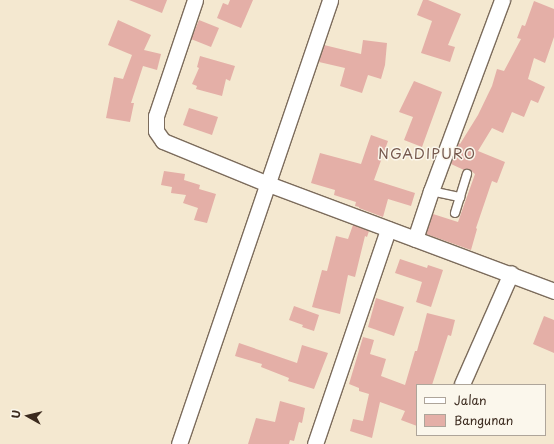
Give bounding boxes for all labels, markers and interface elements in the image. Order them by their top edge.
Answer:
district label: NGADIPURO [378,146,476,162]
legend [416,384,546,436]
text: Jalan [454,391,487,409]
north arrow [8,396,48,436]
text: U [7,409,25,420]
text: Bangunan [454,411,513,429]

